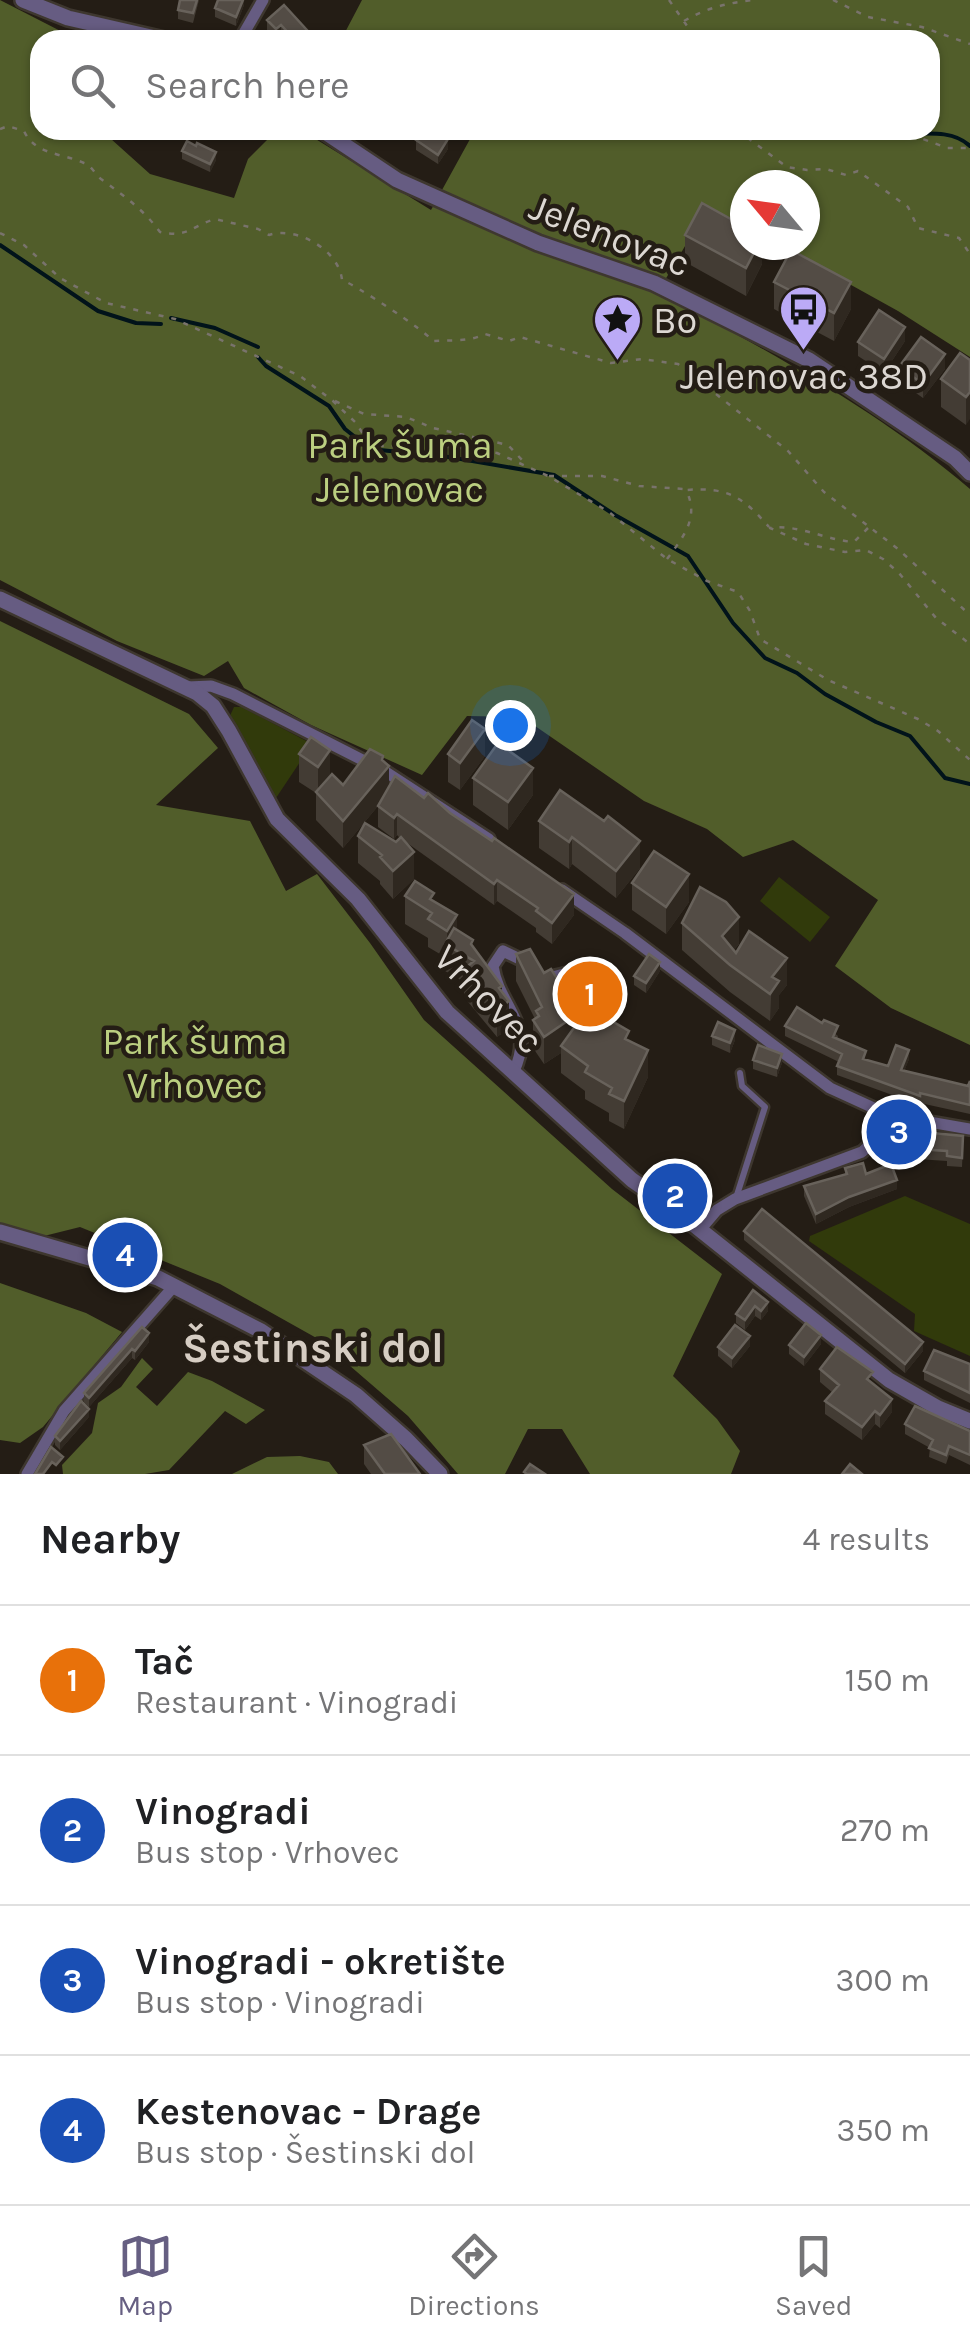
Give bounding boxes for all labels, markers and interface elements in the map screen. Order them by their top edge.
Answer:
search box [30,30,940,140]
icon: search [65,58,120,113]
text: Search here [145,63,349,108]
north arrow [730,170,820,260]
street label: Jelenovac [523,184,696,287]
bus stop icon: Jelenovac 38D [778,284,830,352]
place icon: Bo [592,294,644,362]
place label: Bo [653,298,697,343]
place label: Jelenovac 38D [680,354,928,399]
park label: Park šuma Jelenovac [307,423,493,512]
your location [485,700,536,751]
street label: Vrhovec [425,935,553,1063]
pin: 1 [558,956,622,1032]
park label: Park šuma Vrhovec [102,1019,288,1108]
pin: 3 [866,1094,932,1170]
pin: 2 [642,1158,708,1234]
pin: 4 [92,1218,158,1292]
district label: Šestinski dol [182,1323,444,1373]
text: Nearby [40,1514,180,1564]
text: 4 results [803,1521,930,1558]
text: Tač [135,1639,194,1684]
text: 1 [67,1662,78,1699]
text: 150 m [845,1662,930,1699]
text: Restaurant · Vinogradi [135,1684,458,1721]
text: Vinogradi [135,1789,311,1834]
text: 2 [63,1812,82,1849]
text: 270 m [840,1812,930,1849]
text: Bus stop · Vrhovec [135,1834,400,1871]
text: Vinogradi - okretište [135,1939,506,1984]
text: 3 [63,1962,82,1999]
text: 300 m [836,1962,930,1999]
text: Bus stop · Vinogradi [135,1984,425,2021]
text: Kestenovac - Drage [135,2089,481,2134]
text: 4 [63,2112,82,2149]
text: 350 m [837,2112,930,2149]
text: Bus stop · Šestinski dol [135,2134,476,2171]
tab: Map [118,2229,173,2322]
tab: Directions [408,2229,540,2322]
tab: Saved [775,2229,852,2322]

